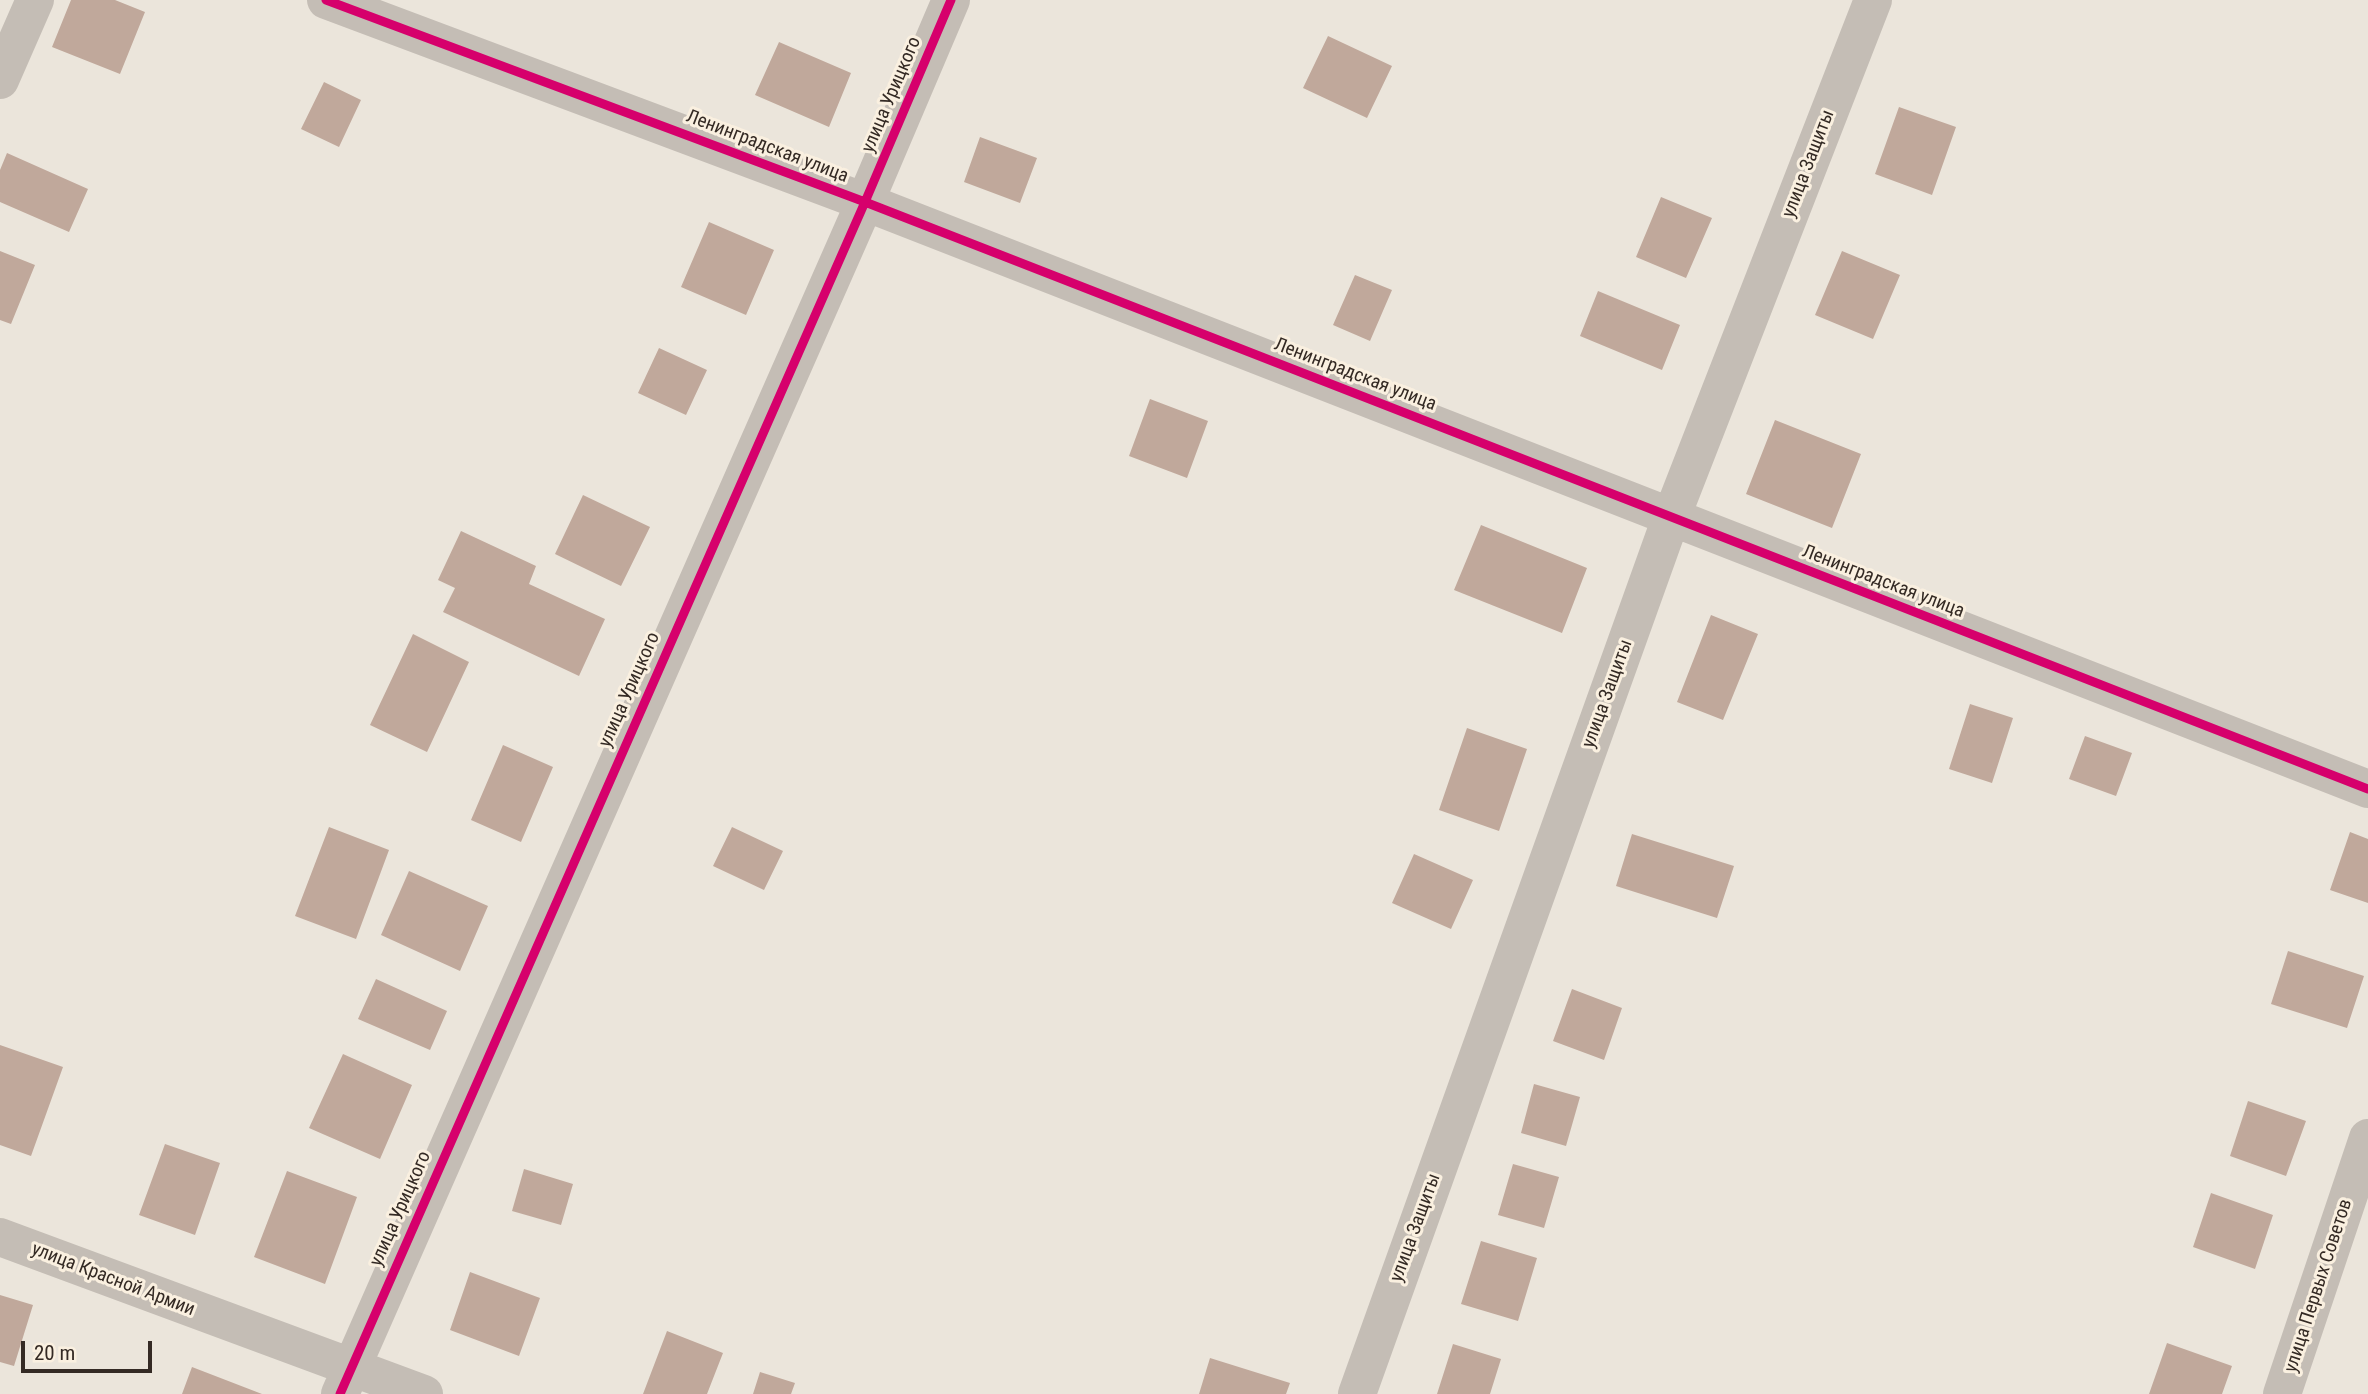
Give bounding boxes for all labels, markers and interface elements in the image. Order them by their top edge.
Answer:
street label: улица Урицкого [857,34,927,156]
street label: Ленинградская улица [683,106,851,188]
street label: улица Защиты [1778,107,1840,221]
street label: Ленинградская улица [1271,334,1439,416]
street label: Ленинградская улица [1799,541,1967,623]
street label: улица Урицкого [594,629,666,751]
street label: улица Защиты [1578,637,1638,751]
street label: улица Урицкого [365,1148,437,1270]
street label: улица Защиты [1386,1171,1446,1285]
street label: улица Первых Советов [2280,1196,2358,1376]
street label: улица Красной Армии [28,1238,198,1322]
scale bar [24,1328,156,1372]
text: 20 m [34,1341,75,1365]

